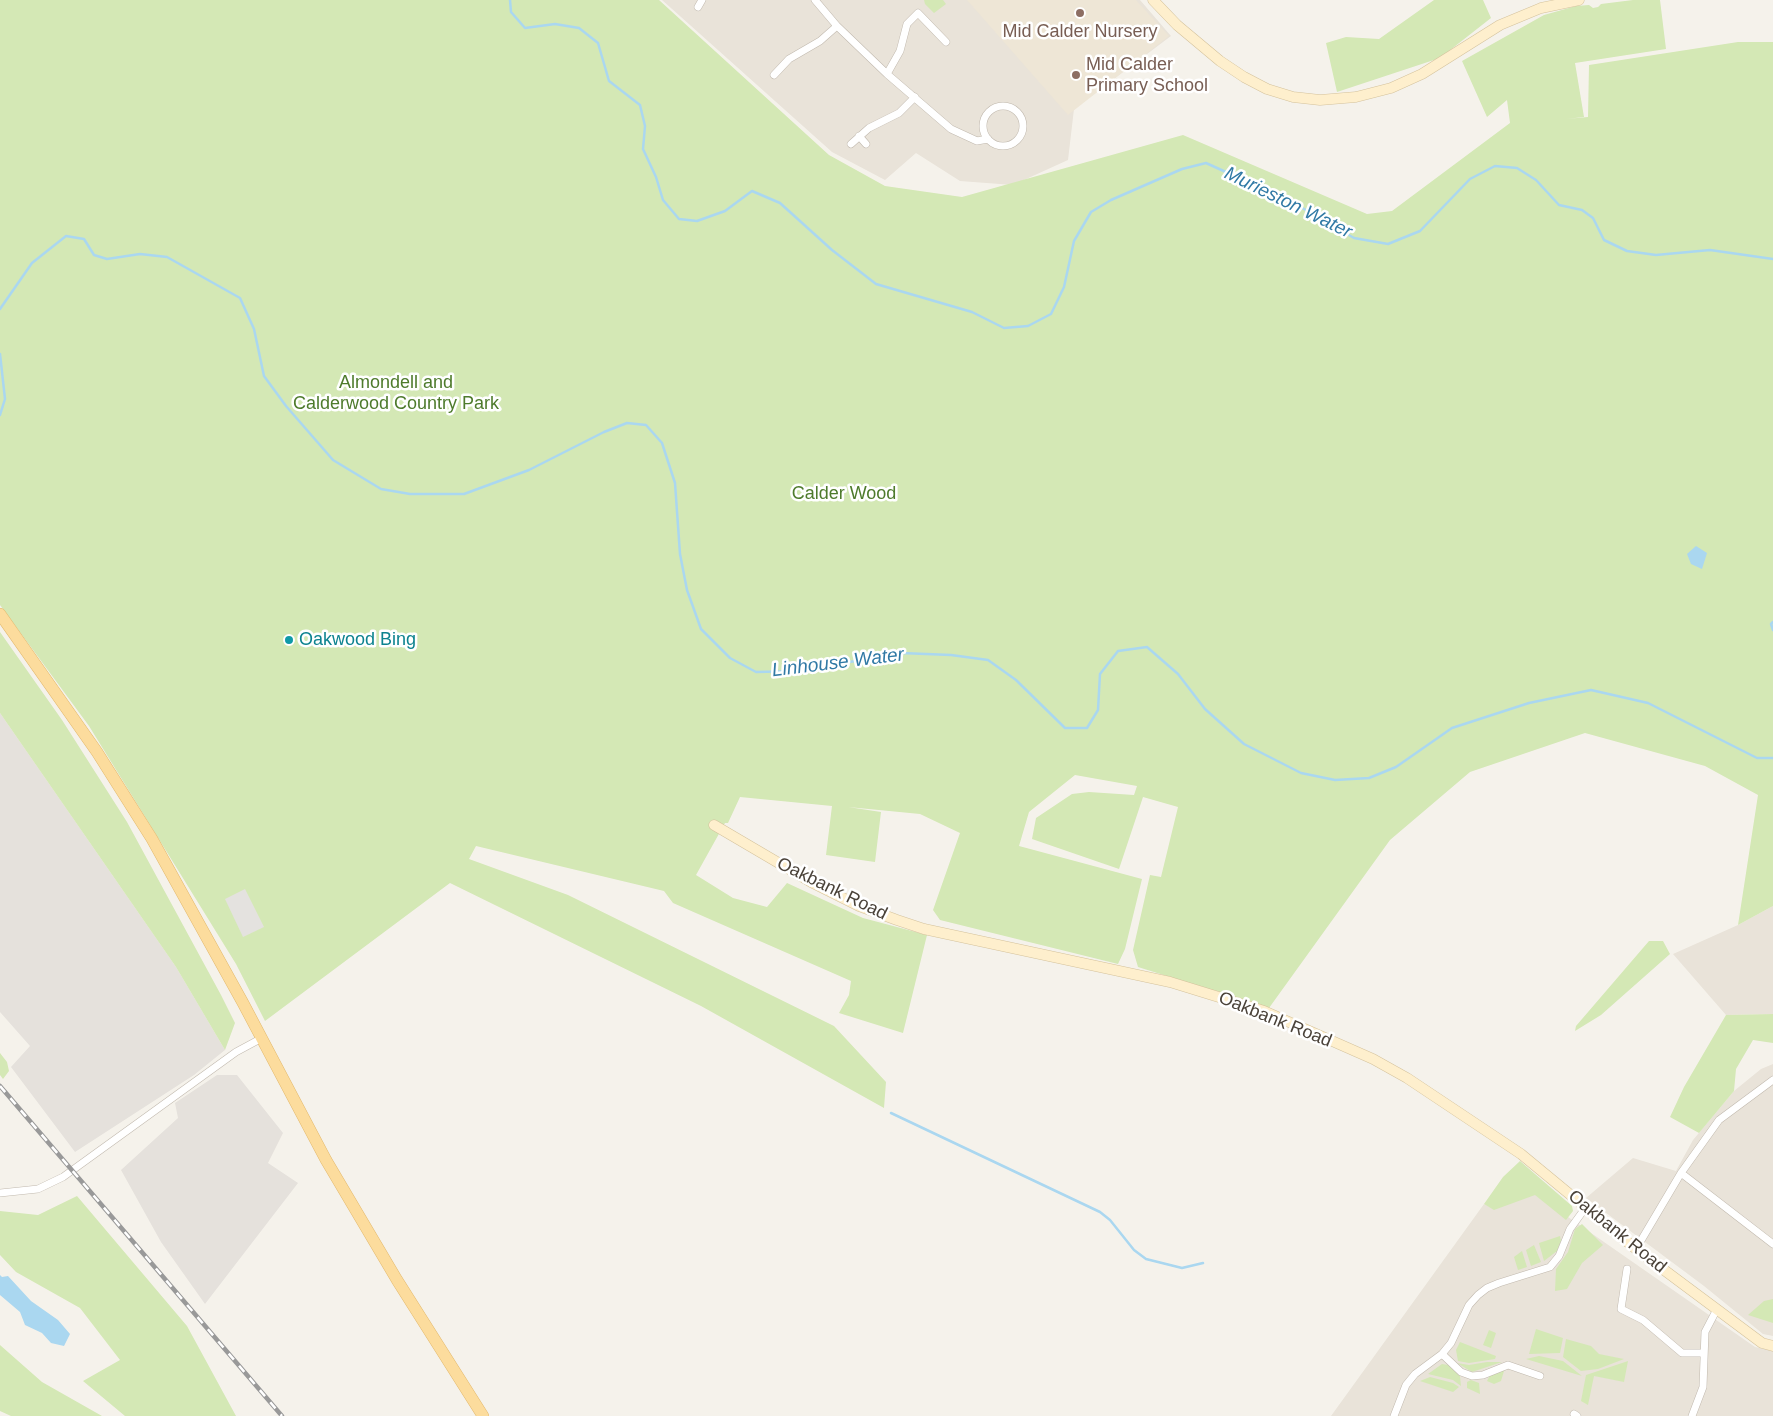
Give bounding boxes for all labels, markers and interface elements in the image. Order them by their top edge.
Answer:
marker: Mid Calder Nursery [1074,7,1086,19]
place label: Mid Calder Nursery [1002,21,1158,43]
place label: Mid Calder Primary School [1086,54,1208,96]
marker: Mid Calder Primary School [1070,69,1082,81]
water label: Murieston Water [1221,162,1355,244]
park label: Almondell and Calderwood Country Park [293,372,499,414]
park label: Calder Wood [792,483,896,505]
place label: Oakwood Bing [299,629,416,651]
marker: Oakwood Bing [283,634,295,646]
water label: Linhouse Water [771,644,905,682]
street label: Oakbank Road [773,853,891,925]
street label: Oakbank Road [1215,987,1335,1053]
street label: Oakbank Road [1564,1186,1670,1278]

